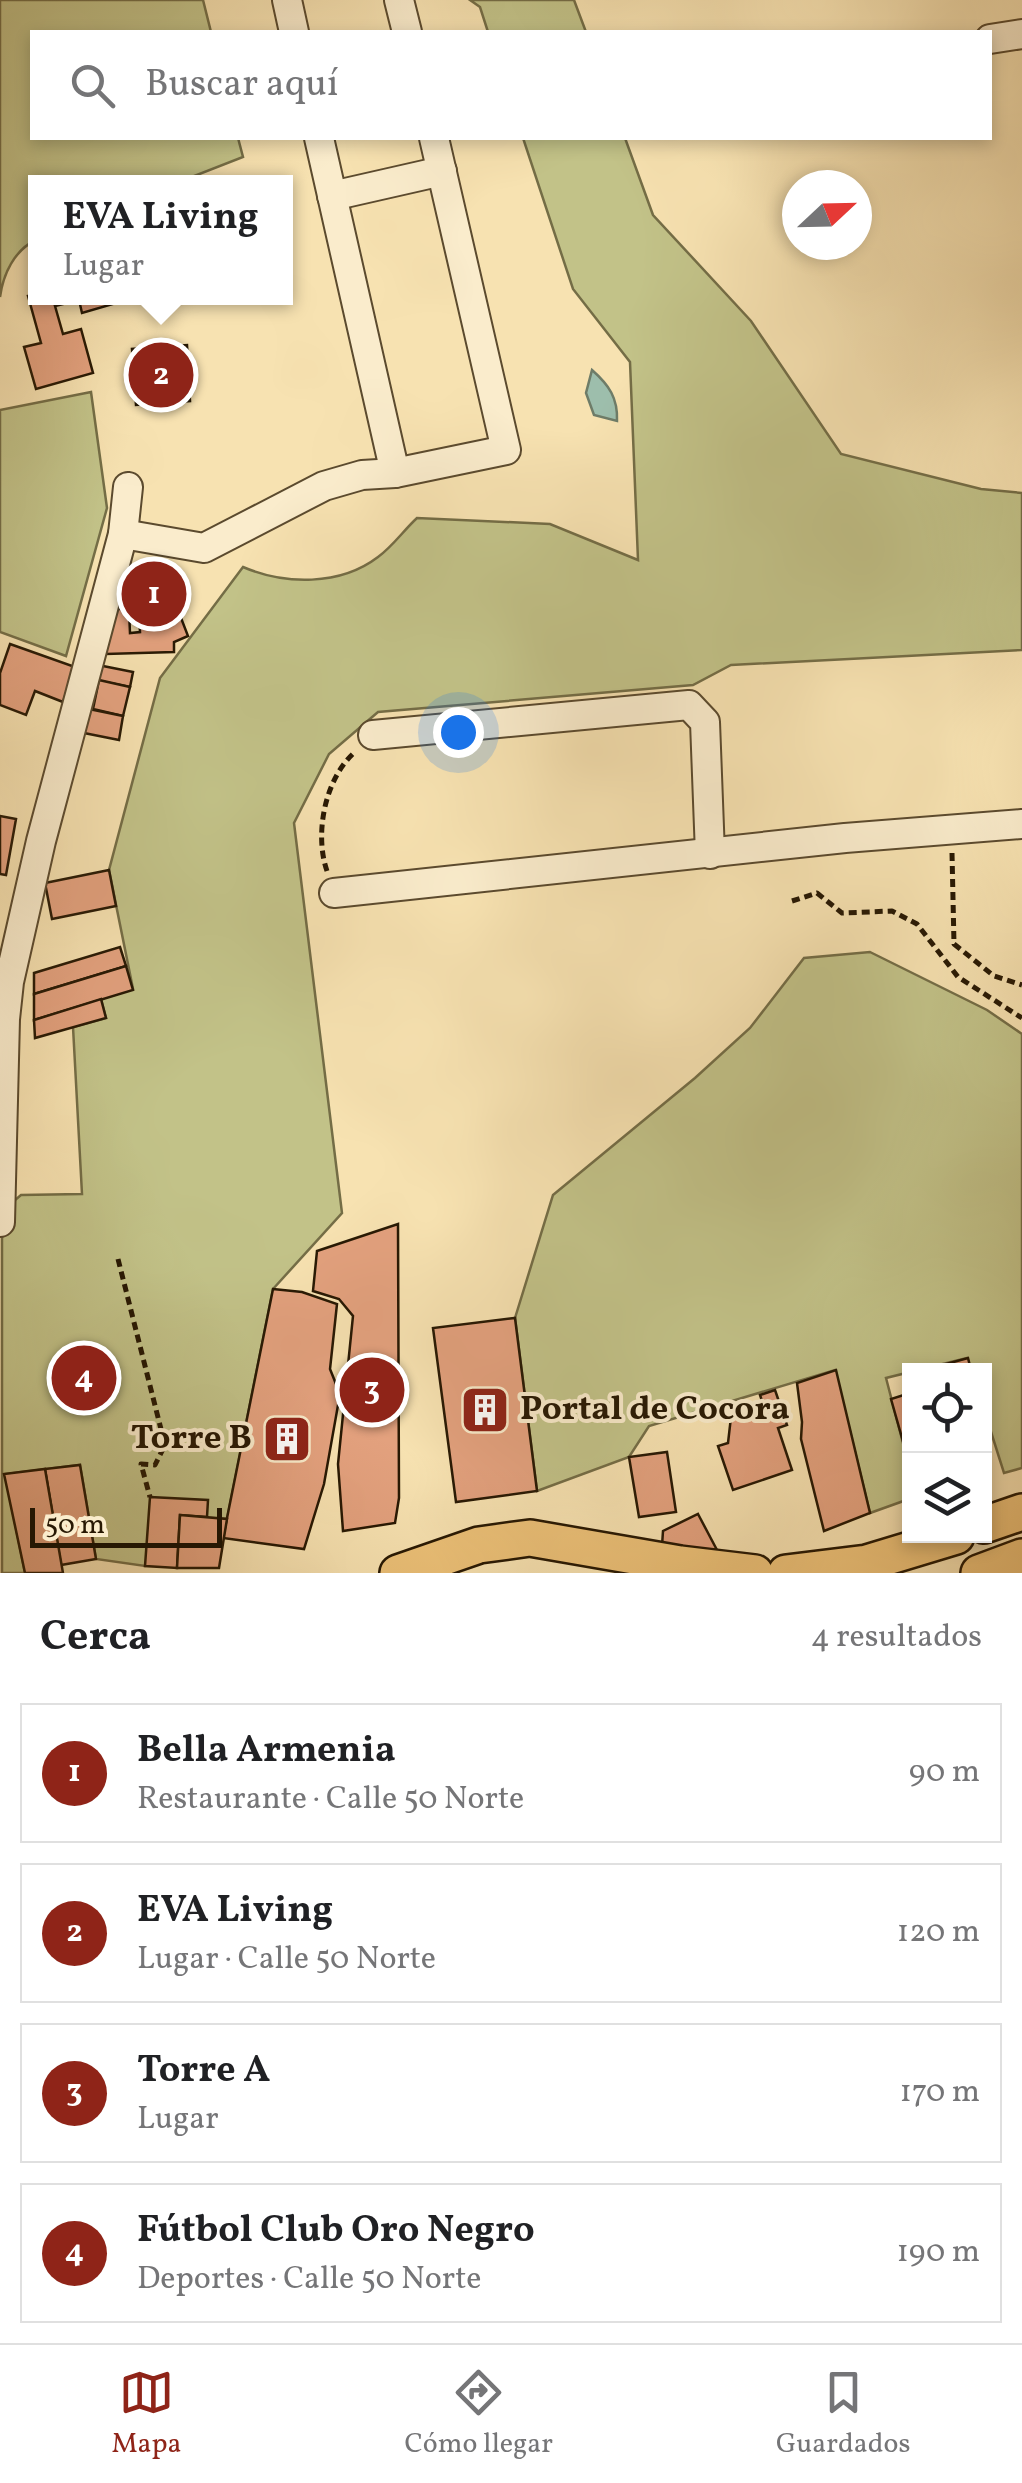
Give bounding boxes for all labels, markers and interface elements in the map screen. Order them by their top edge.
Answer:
search box [30,30,992,140]
icon: search [65,58,120,113]
text: Buscar aquí [145,59,338,112]
north arrow [782,170,872,260]
popup [28,175,293,305]
text: EVA Living [62,192,259,245]
text: Lugar [62,245,144,289]
pin: 2 [128,338,194,412]
pin: 1 [122,556,186,632]
your location [433,707,484,758]
pin: 4 [52,1340,116,1416]
pin: 3 [340,1352,404,1428]
map controls [902,1363,992,1543]
button: locate [902,1363,992,1453]
building icon: Portal de Cocora [459,1384,511,1436]
place label: Portal de Cocora [520,1386,790,1434]
building icon: Torre B [261,1413,313,1465]
place label: Torre B [131,1415,252,1463]
button: layers [902,1453,992,1543]
scale bar [30,1503,222,1548]
text: 50 m [45,1506,105,1545]
text: Cerca [40,1609,151,1668]
text: 4 resultados [811,1616,982,1660]
text: Bella Armenia [137,1725,396,1778]
text: 1 [68,1751,81,1795]
text: 90 m [909,1751,980,1795]
text: Restaurante · Calle 50 Norte [137,1778,524,1822]
text: EVA Living [137,1885,333,1938]
text: 2 [66,1911,83,1955]
text: 120 m [897,1911,980,1955]
text: Lugar · Calle 50 Norte [137,1938,436,1982]
text: Torre A [137,2045,270,2098]
text: 3 [66,2071,83,2115]
text: 170 m [899,2071,980,2115]
text: Lugar [137,2098,219,2142]
text: Fútbol Club Oro Negro [137,2205,535,2258]
text: 4 [65,2231,84,2275]
text: 190 m [896,2231,980,2275]
text: Deportes · Calle 50 Norte [137,2258,481,2302]
tab: Mapa [112,2365,182,2464]
tab: Cómo llegar [405,2365,553,2464]
tab: Guardados [776,2365,910,2464]

